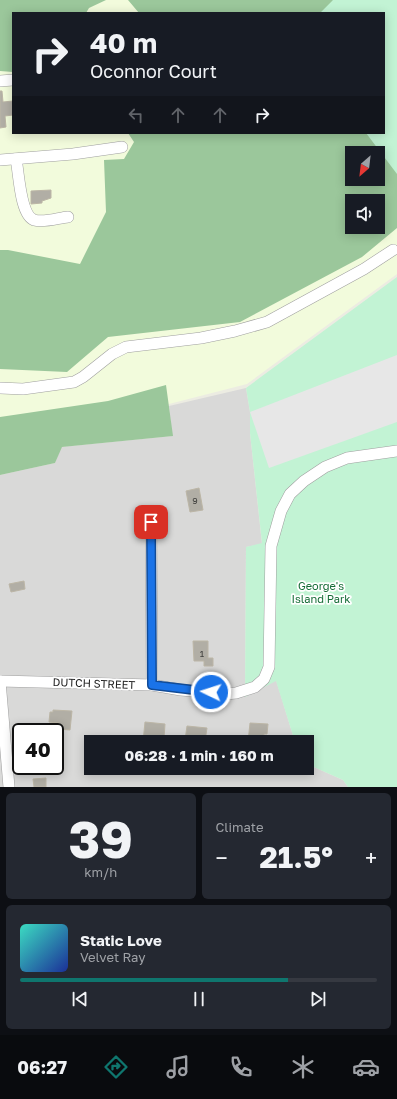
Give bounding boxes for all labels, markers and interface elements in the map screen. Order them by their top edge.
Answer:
text: 40 m [90,26,157,59]
icon: right [24,28,76,80]
text: Oconnor Court [90,60,217,82]
icon: left [125,104,147,126]
icon: ahead [167,104,189,126]
icon: ahead [209,104,231,126]
icon: right [251,104,273,126]
north arrow [345,146,385,186]
map controls [345,146,385,234]
button: sound [345,194,385,234]
house number: 9 [192,495,198,506]
pin [134,505,168,539]
icon: arrive [140,511,162,533]
park label: George's Island Park [291,579,351,605]
house number: 1 [200,648,205,659]
position arrow [190,671,232,713]
street label: DUTCH STREET [53,675,136,691]
speed limit sign: 40 [12,723,64,775]
text: 06:28 · 1 min · 160 m [124,746,274,764]
text: 39 [68,807,133,869]
text: Climate [216,819,263,835]
text: 21.5° [260,839,333,875]
text: − [216,844,228,871]
text: + [365,844,377,871]
text: km/h [84,864,117,880]
text: Static Love [80,931,162,949]
text: Velvet Ray [80,949,145,965]
icon: previous [69,988,91,1010]
icon: pause [188,988,210,1010]
icon: next [307,988,329,1010]
icon: directions [102,1053,130,1081]
icon: music [164,1053,192,1081]
icon: phone [227,1053,255,1081]
icon: climate [289,1053,317,1081]
icon: car [352,1053,380,1081]
text: 06:27 [17,1056,67,1078]

